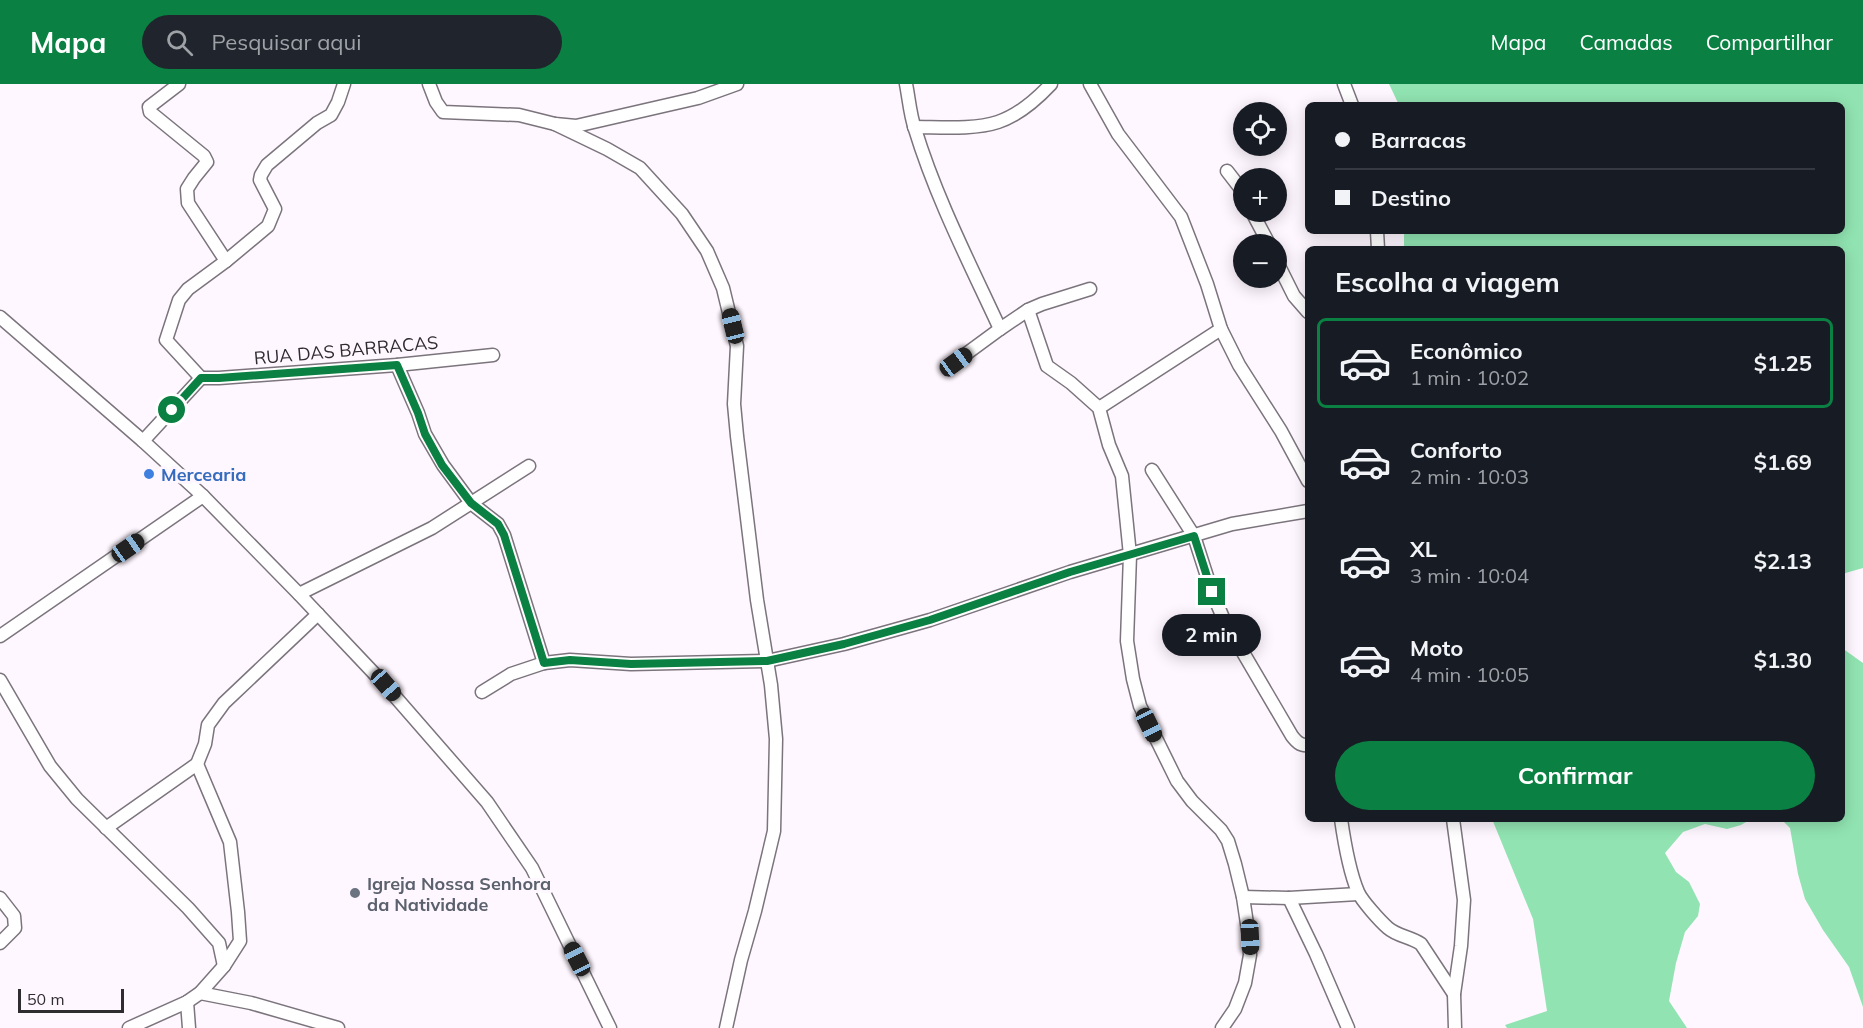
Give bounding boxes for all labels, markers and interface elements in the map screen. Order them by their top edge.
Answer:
search box [142,15,562,69]
text: Mapa [30,25,106,60]
icon: search [163,26,196,59]
text: Pesquisar aqui [211,28,361,56]
text: Mapa [1491,29,1546,55]
text: Camadas [1579,29,1673,55]
text: Compartilhar [1706,29,1833,55]
map controls [1233,102,1287,288]
button: locate [1233,102,1287,156]
text: Barracas [1371,126,1466,154]
button: + [1233,168,1287,222]
text: Destino [1371,184,1451,212]
button: − [1233,234,1287,288]
text: Escolha a viagem [1335,265,1560,299]
car [720,306,746,346]
street label: RUA DAS BARRACAS [253,330,439,370]
icon: car [1338,336,1392,390]
text: Econômico [1410,337,1523,365]
car [936,344,976,380]
text: $1.25 [1754,349,1812,377]
text: 1 min · 10:02 [1410,365,1529,390]
route start [158,396,185,423]
icon: car [1338,435,1392,489]
text: Conforto [1410,436,1502,464]
text: $1.69 [1754,448,1812,476]
place label: Mercearia [161,463,246,486]
text: 2 min · 10:03 [1410,464,1529,489]
marker: Mercearia [142,467,156,481]
car [108,530,148,566]
icon: car [1338,534,1392,588]
text: XL [1410,535,1437,563]
text: $2.13 [1754,547,1812,575]
text: 3 min · 10:04 [1410,563,1529,588]
route end [1198,578,1225,605]
callout: 2 min [1162,613,1262,655]
text: 2 min [1185,622,1238,647]
icon: car [1338,633,1392,687]
text: Moto [1410,634,1463,662]
text: $1.30 [1754,646,1812,674]
text: 4 min · 10:05 [1410,662,1529,687]
car [367,666,405,704]
car [1133,705,1165,745]
button: Confirmar [1335,741,1815,810]
place label: Igreja Nossa Senhora da Natividade [367,872,551,916]
marker: Igreja Nossa Senhora da Natividade [348,886,362,900]
car [1240,919,1260,955]
car [561,939,593,979]
scale bar [18,986,124,1014]
text: 50 m [27,989,64,1009]

